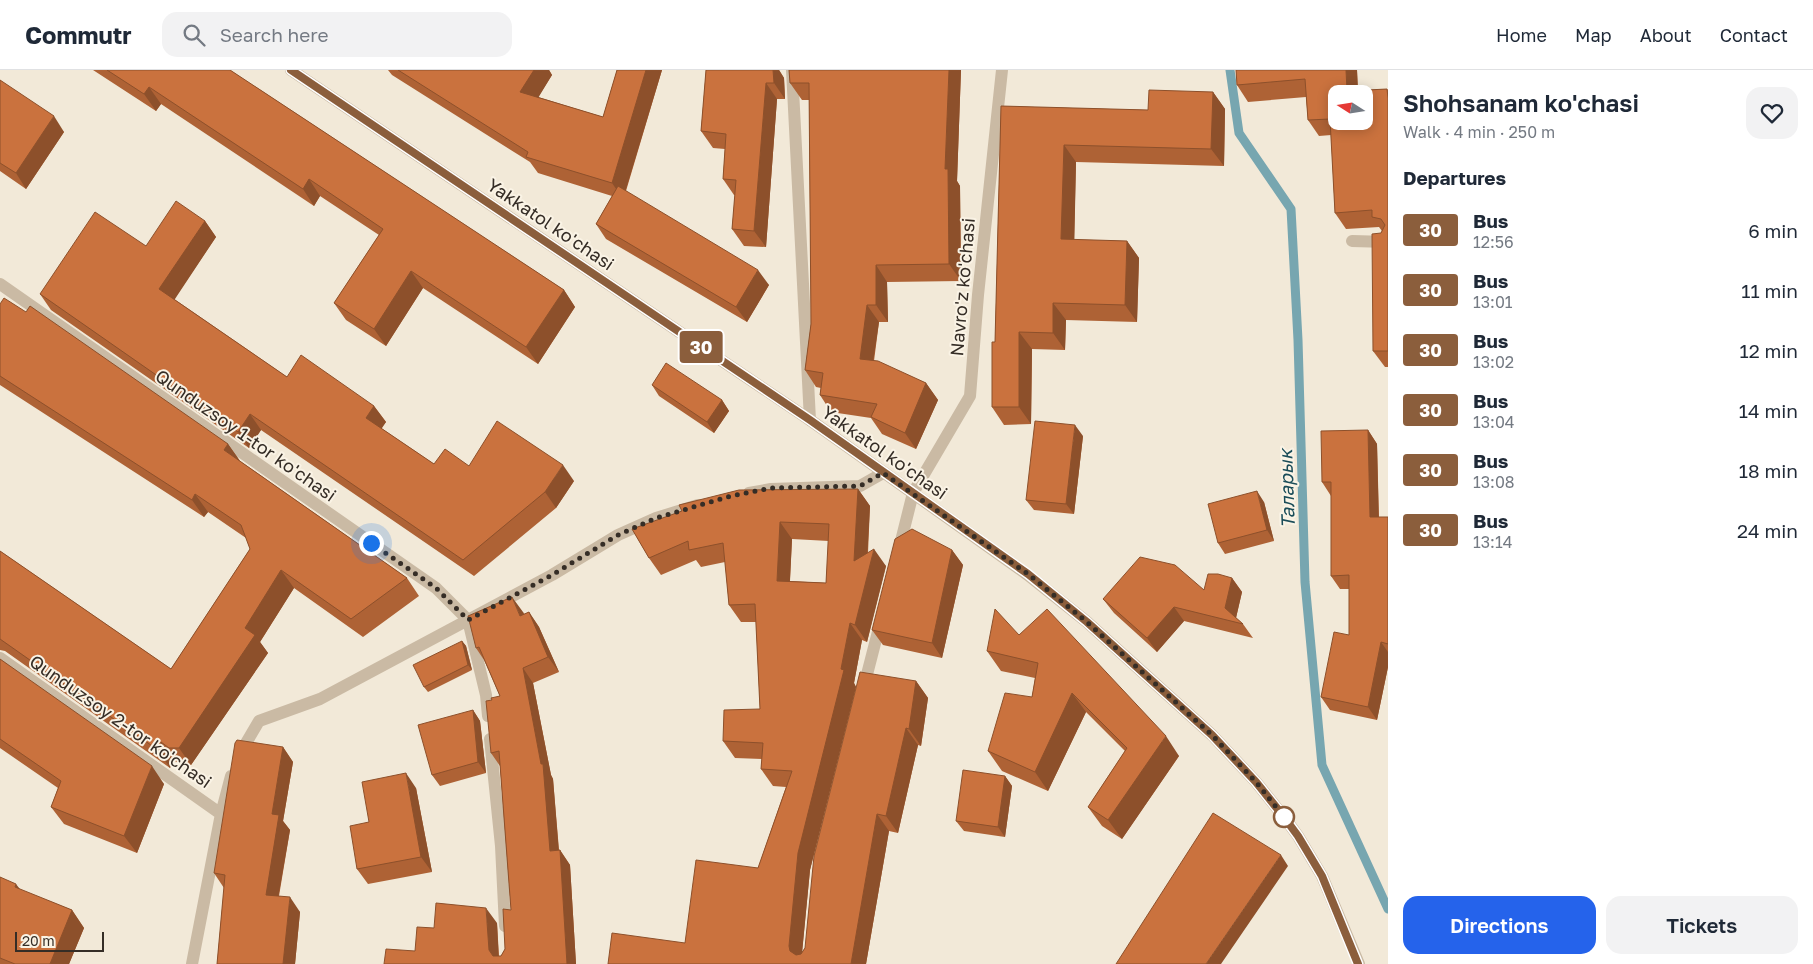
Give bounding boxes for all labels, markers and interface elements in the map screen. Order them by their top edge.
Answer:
search box [162,12,512,57]
text: Commutr [25,20,132,49]
icon: search [180,21,208,49]
text: Search here [220,23,329,46]
text: Home [1496,24,1547,46]
text: Map [1575,24,1612,46]
text: About [1640,24,1692,46]
text: Contact [1720,24,1788,46]
north arrow [1328,85,1372,130]
map controls [1328,85,1373,130]
button: heart [1746,87,1798,139]
text: Shohsanam ko'chasi [1403,88,1639,117]
text: Walk · 4 min · 250 m [1403,122,1555,142]
text: Departures [1403,166,1506,189]
street label: Yakkatol ko'chasi [483,173,619,275]
text: Bus [1473,209,1508,232]
street label: Navro'z ko'chasi [945,217,979,357]
text: 30 [1419,219,1442,241]
text: 6 min [1748,219,1798,242]
text: 12:56 [1473,232,1514,252]
text: Bus [1473,269,1508,292]
text: 30 [1419,279,1442,301]
text: 11 min [1741,279,1798,302]
text: 13:01 [1473,292,1513,312]
text: Bus [1473,329,1508,352]
line badge: 30 [678,331,724,363]
text: 30 [690,336,712,358]
text: 30 [1419,339,1442,361]
text: 12 min [1739,339,1798,362]
text: 13:02 [1473,352,1514,372]
street label: Qunduzsoy 1-tor ko'chasi [151,364,341,506]
text: Bus [1473,389,1508,412]
text: 30 [1419,399,1442,421]
text: 14 min [1739,399,1798,422]
street label: Yakkatol ko'chasi [818,400,952,504]
text: 13:04 [1473,412,1515,432]
water label: Таларык [1273,447,1299,529]
text: Bus [1473,449,1508,472]
text: 30 [1419,459,1442,481]
text: 18 min [1739,459,1798,482]
text: 13:08 [1473,472,1515,492]
text: Bus [1473,509,1508,532]
text: 30 [1419,519,1442,541]
text: 24 min [1737,519,1798,542]
your location [359,531,384,556]
text: 13:14 [1473,532,1512,552]
street label: Qunduzsoy 2-tor ko'chasi [26,650,216,792]
unlabelled marker [1273,806,1295,828]
button: Directions [1403,896,1596,954]
button: Tickets [1606,896,1798,954]
scale bar [15,929,104,952]
text: 20 m [22,932,55,949]

